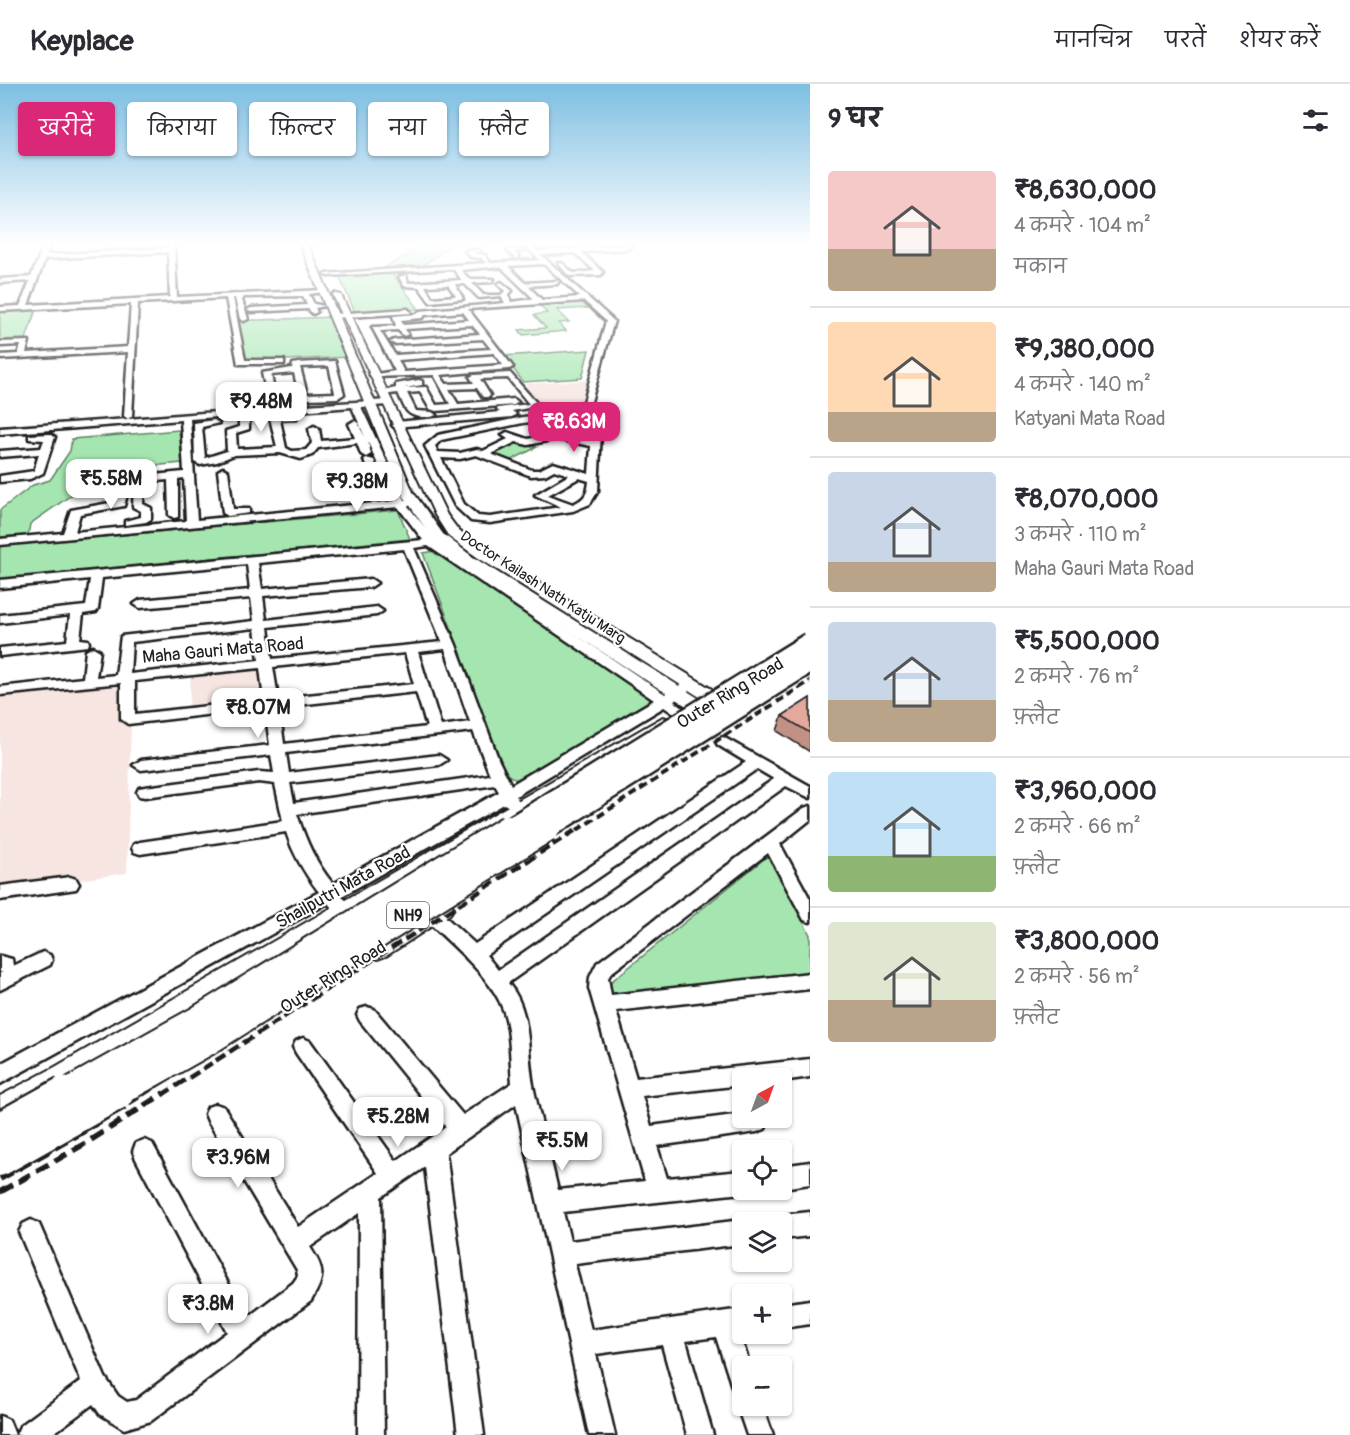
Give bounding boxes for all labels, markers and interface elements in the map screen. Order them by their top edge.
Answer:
text: Keyplace [30,24,134,59]
text: मानचित्र [1055,27,1132,54]
text: परतें [1165,27,1206,54]
text: शेयर करें [1239,27,1320,54]
chip: खरीदें [18,102,115,156]
chip: किराया [127,102,237,156]
chip: फ़िल्टर [249,102,356,156]
chip: नया [368,102,447,156]
chip: फ़्लैट [459,102,549,156]
text: 9 घर [828,103,882,135]
icon: filters [1299,104,1332,137]
text: ₹8,630,000 [1014,174,1157,206]
icon: home [876,195,948,267]
text: 4 कमरे · 104 m² [1014,213,1151,238]
text: मकान [1014,254,1067,279]
text: ₹9,380,000 [1014,333,1155,365]
icon: home [876,346,948,418]
text: 4 कमरे · 140 m² [1014,372,1151,397]
pin: ₹9.48M [212,382,310,433]
text: ₹9.48M [230,389,292,414]
pin: ₹8.63M [525,402,623,453]
text: Katyani Mata Road [1014,406,1166,431]
text: ₹8.63M [542,409,606,434]
pin: ₹5.58M [62,459,160,510]
pin: ₹9.38M [308,462,406,513]
text: ₹5.58M [80,466,142,491]
text: ₹9.38M [326,469,388,494]
text: ₹8,070,000 [1014,483,1158,515]
icon: home [876,496,948,568]
text: 3 कमरे · 110 m² [1014,522,1147,547]
street label: Doctor Kailash Nath Katju Marg [457,527,629,648]
text: Maha Gauri Mata Road [1014,556,1194,581]
text: ₹5,500,000 [1014,625,1160,657]
street label: Maha Gauri Mata Road [141,632,305,669]
icon: home [876,646,948,718]
street label: Outer Ring Road [673,652,788,734]
text: 2 कमरे · 76 m² [1014,664,1139,689]
pin: ₹8.07M [209,688,307,739]
text: ₹8.07M [225,695,291,720]
text: फ़्लैट [1014,705,1060,730]
text: ₹3,960,000 [1014,775,1157,807]
icon: home [876,796,948,868]
text: 2 कमरे · 66 m² [1014,814,1141,839]
street label: Shailputri Mata Road [272,841,415,934]
text: फ़्लैट [1014,855,1060,880]
road number: NH9 [387,902,429,928]
text: ₹3,800,000 [1014,925,1159,957]
street label: Outer Ring Road [276,936,391,1019]
icon: home [876,946,948,1018]
text: 2 कमरे · 56 m² [1014,964,1140,989]
text: फ़्लैट [1014,1005,1060,1030]
north arrow [732,1068,792,1128]
map controls [732,1068,792,1416]
pin: ₹5.28M [349,1097,447,1148]
text: ₹5.28M [367,1104,429,1129]
pin: ₹5.5M [520,1121,604,1172]
text: ₹5.5M [536,1128,588,1153]
pin: ₹3.96M [189,1138,287,1189]
button: locate [732,1140,792,1200]
text: ₹3.96M [206,1145,270,1170]
button: layers [732,1212,792,1272]
pin: ₹3.8M [166,1284,250,1335]
button: + [732,1284,792,1344]
text: ₹3.8M [182,1291,234,1316]
button: − [732,1356,792,1416]

